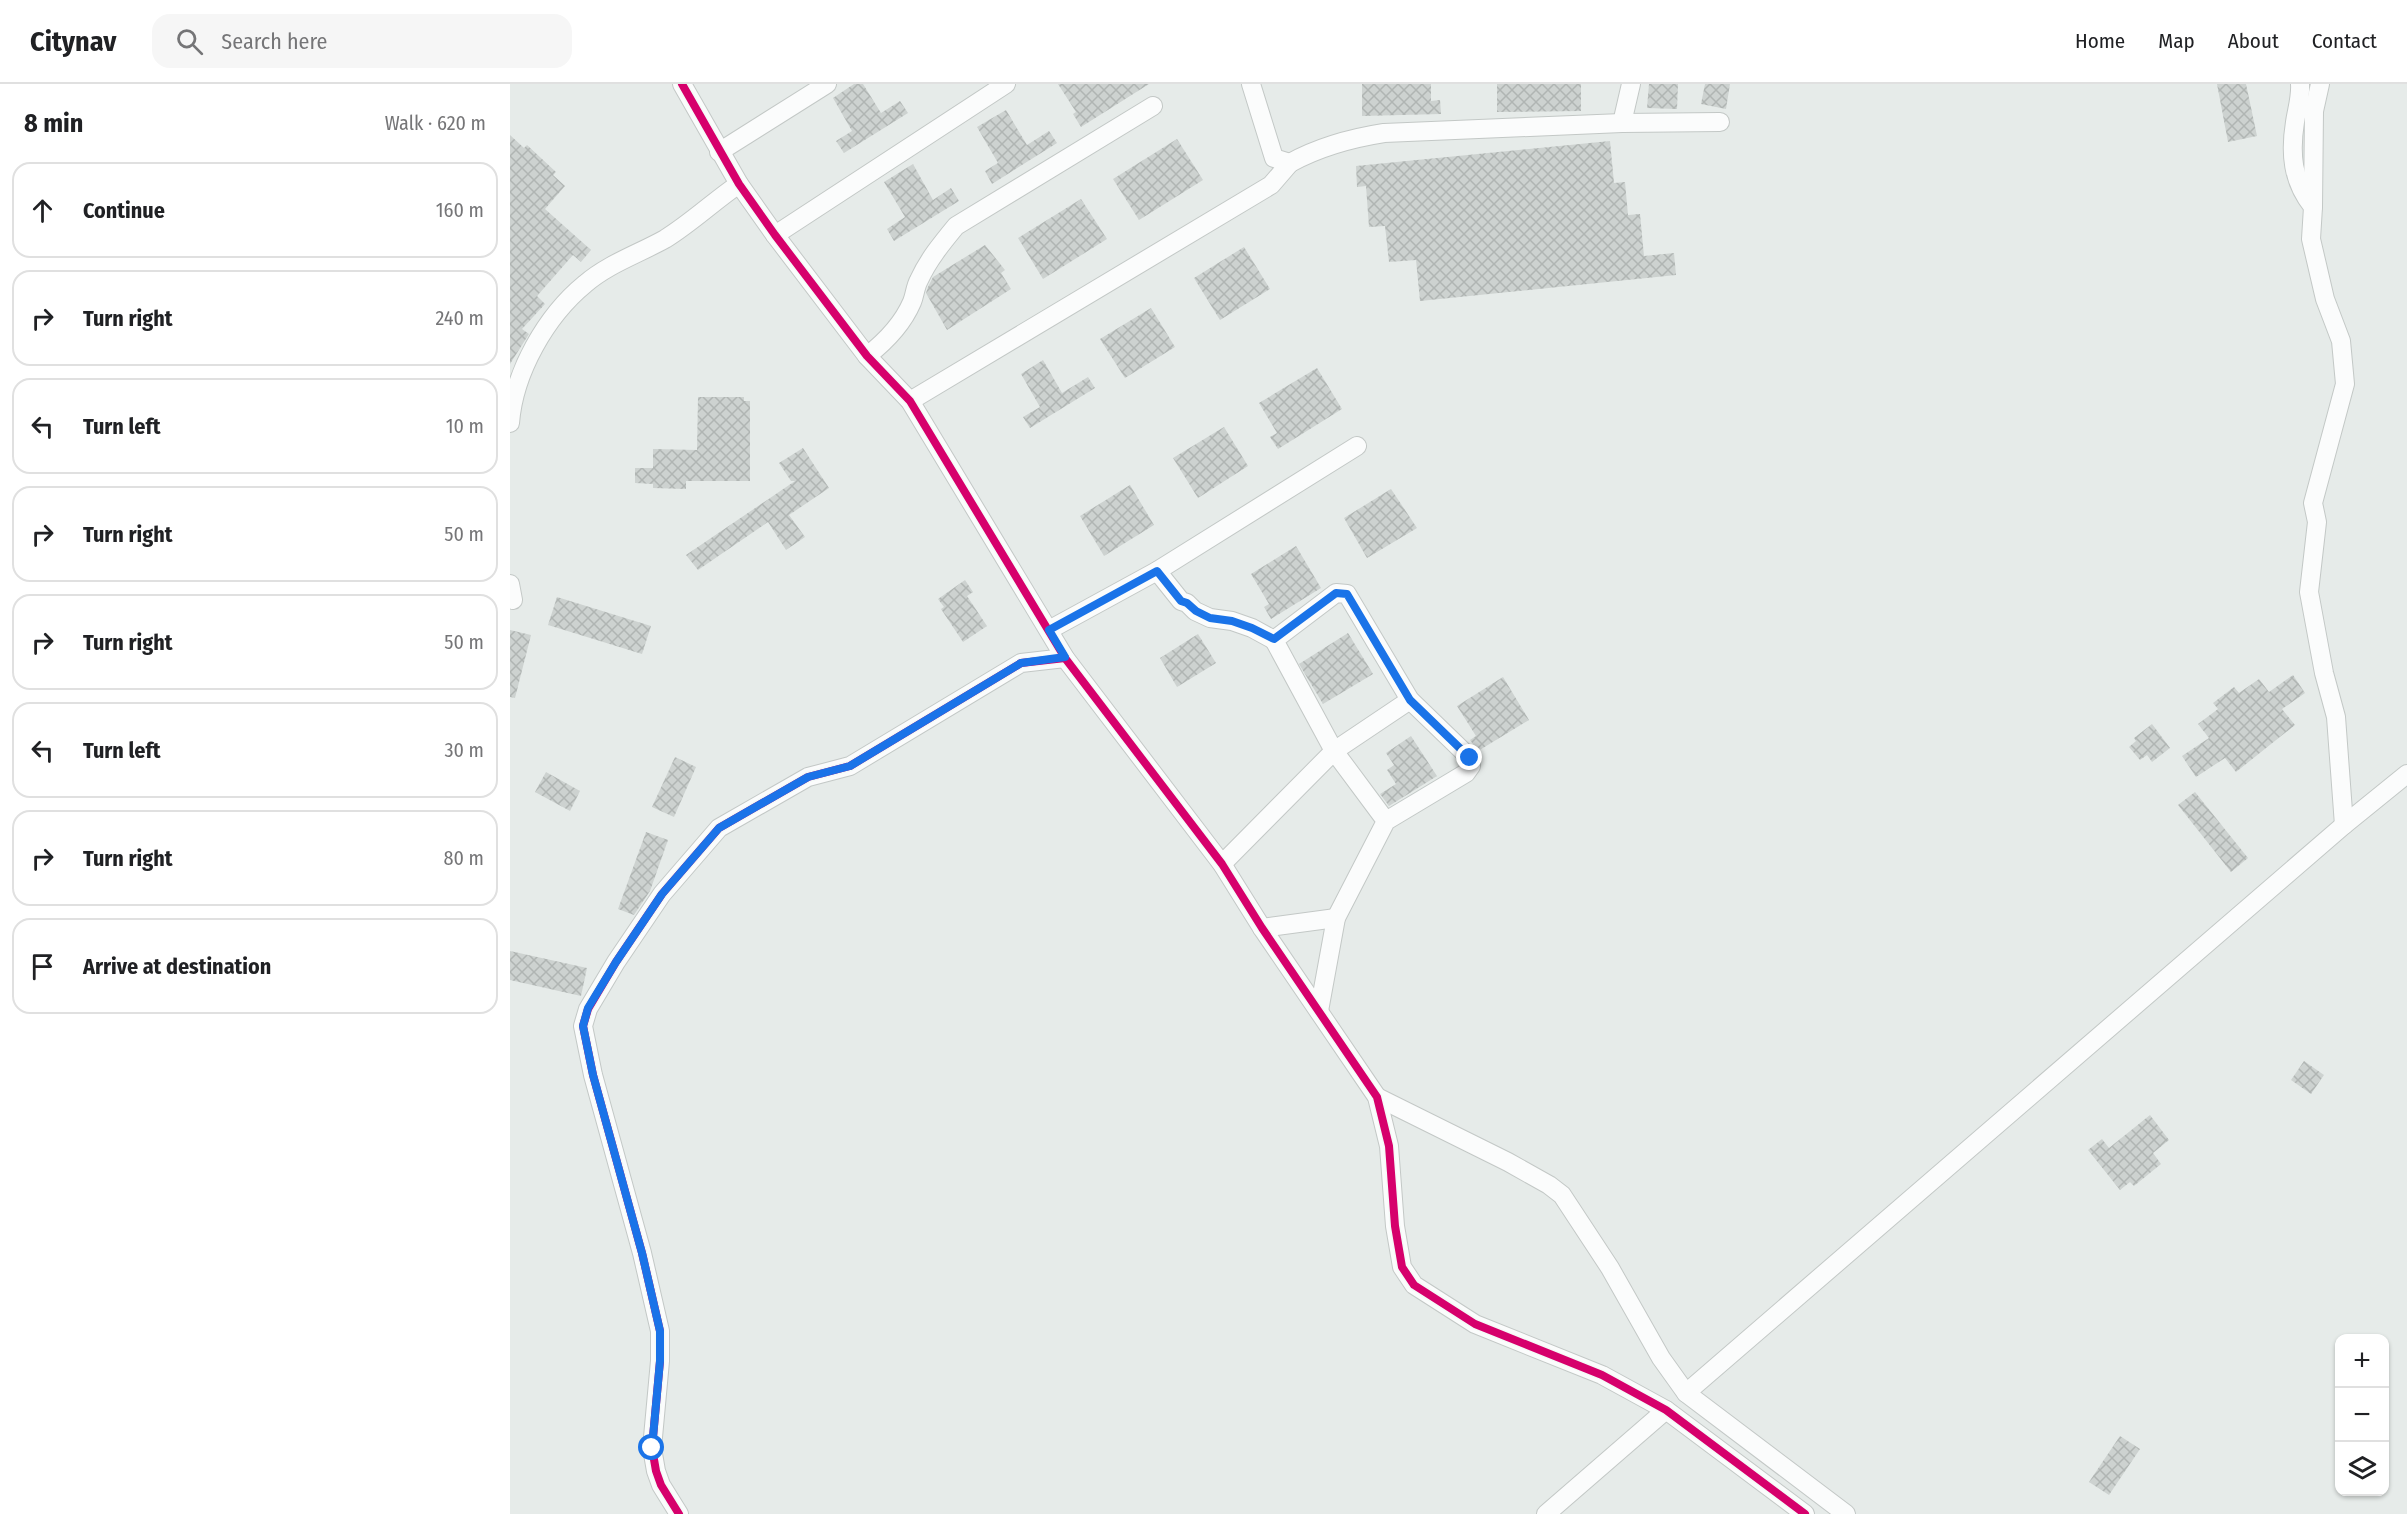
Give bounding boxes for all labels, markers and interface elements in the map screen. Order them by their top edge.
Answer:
search box [152,14,572,68]
text: Citynav [30,25,116,58]
icon: search [173,25,206,58]
text: Search here [221,28,327,55]
text: Home [2075,28,2125,54]
text: Map [2158,28,2195,54]
text: About [2228,28,2279,54]
text: Contact [2312,28,2377,54]
text: 8 min [24,108,83,139]
text: Walk · 620 m [385,111,486,135]
icon: ahead [26,194,59,227]
text: Continue [83,197,165,224]
text: 160 m [436,198,484,222]
icon: right [26,302,59,335]
text: Turn right [83,305,172,332]
text: 240 m [435,306,484,330]
icon: left [26,410,59,443]
text: Turn left [83,413,161,440]
text: 10 m [446,414,484,438]
icon: right [26,518,59,551]
text: Turn right [83,521,172,548]
text: 50 m [444,522,484,546]
icon: right [26,626,59,659]
text: Turn right [83,629,172,656]
text: 50 m [444,630,484,654]
icon: left [26,734,59,767]
text: Turn left [83,737,161,764]
text: 30 m [444,738,484,762]
route end [1456,744,1482,770]
icon: right [26,842,59,875]
text: Turn right [83,845,172,872]
text: 80 m [444,846,484,870]
icon: arrive [26,950,59,983]
text: Arrive at destination [83,953,271,980]
map controls [2335,1334,2389,1496]
button: + [2335,1334,2389,1388]
button: − [2335,1388,2389,1442]
route start [638,1434,664,1460]
button: layers [2335,1442,2389,1496]

